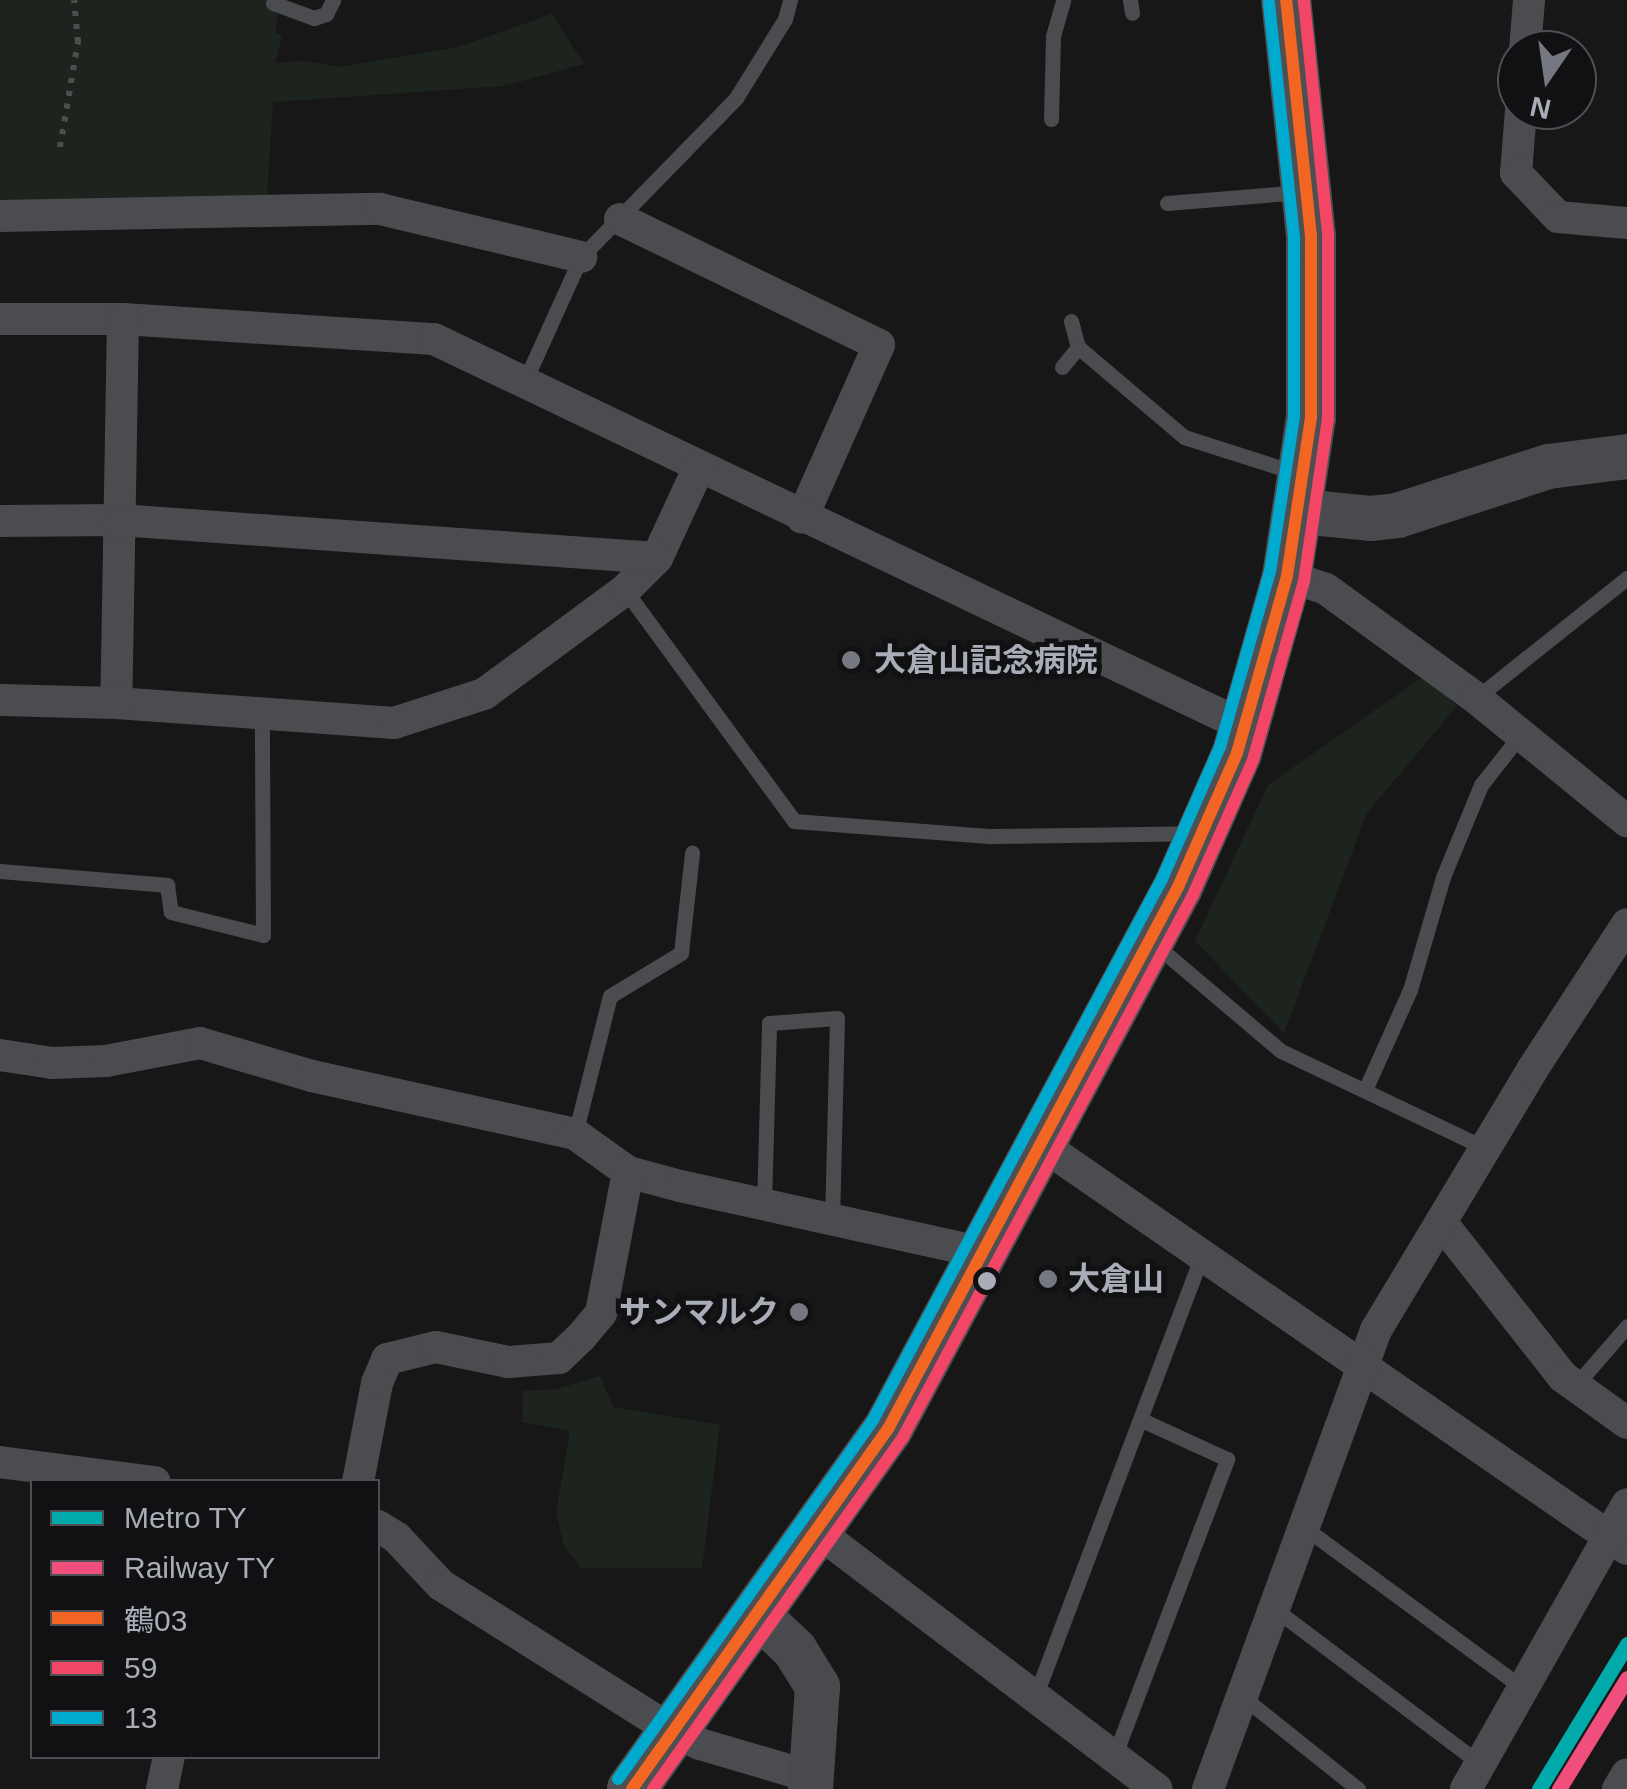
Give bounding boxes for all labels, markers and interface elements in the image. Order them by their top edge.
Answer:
north arrow [1497,30,1597,130]
text: N [1527,90,1554,125]
place label: 大倉山記念病院 [874,641,1098,679]
marker: 大倉山記念病院 [838,647,864,673]
place label: 大倉山 [1068,1260,1164,1298]
marker: 大倉山 [1037,1268,1059,1290]
unlabelled marker [977,1271,997,1291]
place label: サンマルク [619,1293,779,1331]
marker: サンマルク [788,1301,810,1323]
legend [30,1479,380,1759]
text: Metro TY [124,1501,247,1534]
text: Railway TY [124,1551,275,1584]
text: 鶴03 [124,1604,187,1637]
text: 59 [124,1651,157,1684]
text: 13 [124,1701,157,1734]

